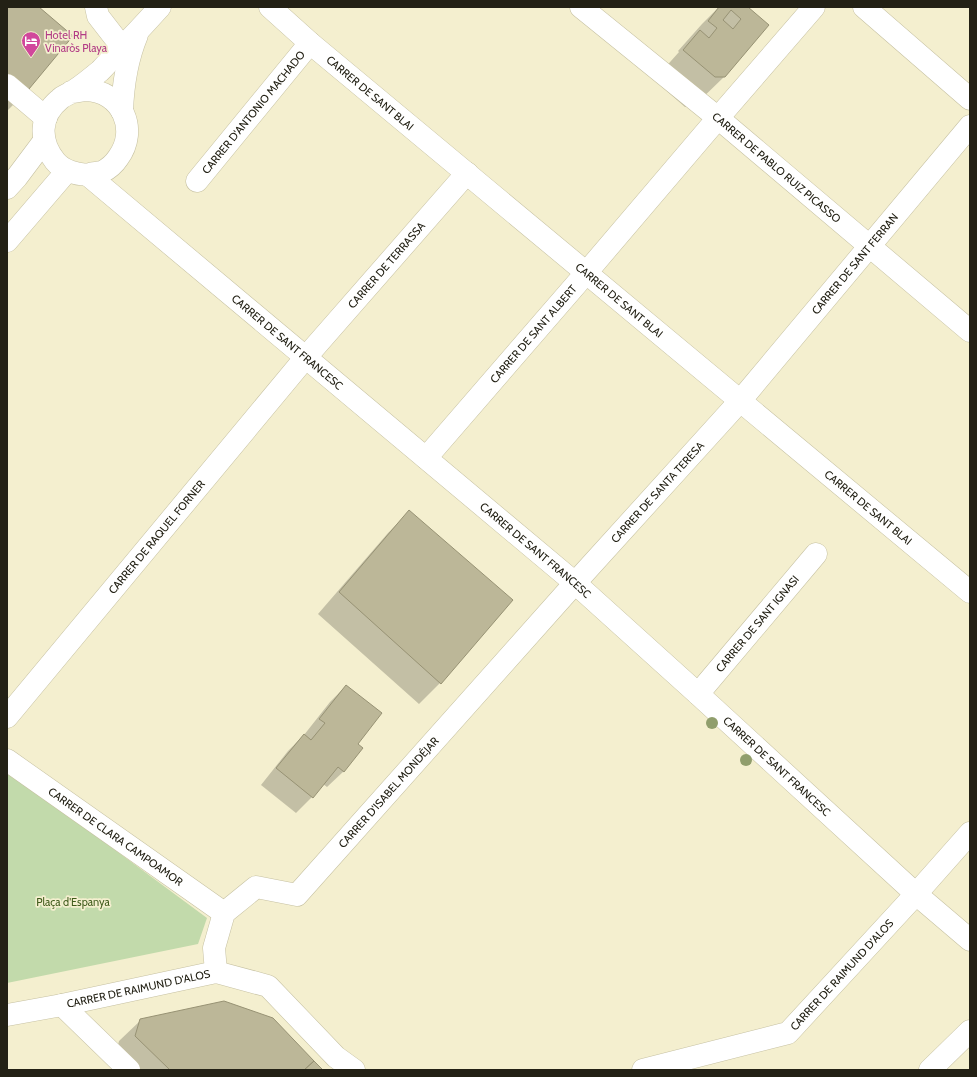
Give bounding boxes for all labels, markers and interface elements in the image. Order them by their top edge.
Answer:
place label: Hotel RH Vinaròs Playa [45,28,108,55]
hotel icon: Hotel RH Vinaròs Playa [20,30,42,58]
street label: CARRER D'ANTONIO MACHADO [199,47,308,177]
street label: CARRER DE SANT BLAI [323,53,417,133]
street label: CARRER DE PABLO RUIZ PICASSO [709,109,844,226]
street label: CARRER DE SANT FERRAN [808,210,901,317]
street label: CARRER DE TERRASSA [345,219,428,311]
street label: CARRER DE SANT BLAI [573,260,666,341]
street label: CARRER DE SANT ALBERT [487,282,580,386]
street label: CARRER DE SANT FRANCESC [229,291,346,393]
street label: CARRER DE SANTA TERESA [608,438,707,546]
street label: CARRER DE SANT BLAI [822,467,915,548]
street label: CARRER DE RAQUEL FORNER [105,477,208,597]
street label: CARRER DE SANT FRANCESC [477,499,594,601]
street label: CARRER DE SANT IGNASI [713,573,802,675]
street label: CARRER DE SANT FRANCESC [720,714,834,819]
street label: CARRER D'ISABEL MONDÉJAR [335,734,442,851]
street label: CARRER DE CLARA CAMPOAMOR [46,784,186,889]
park label: Plaça d'Espanya [36,895,111,909]
street label: CARRER DE RAIMUND D'ALOS [787,916,897,1033]
street label: CARRER DE RAIMUND D'ALOS [65,966,212,1011]

